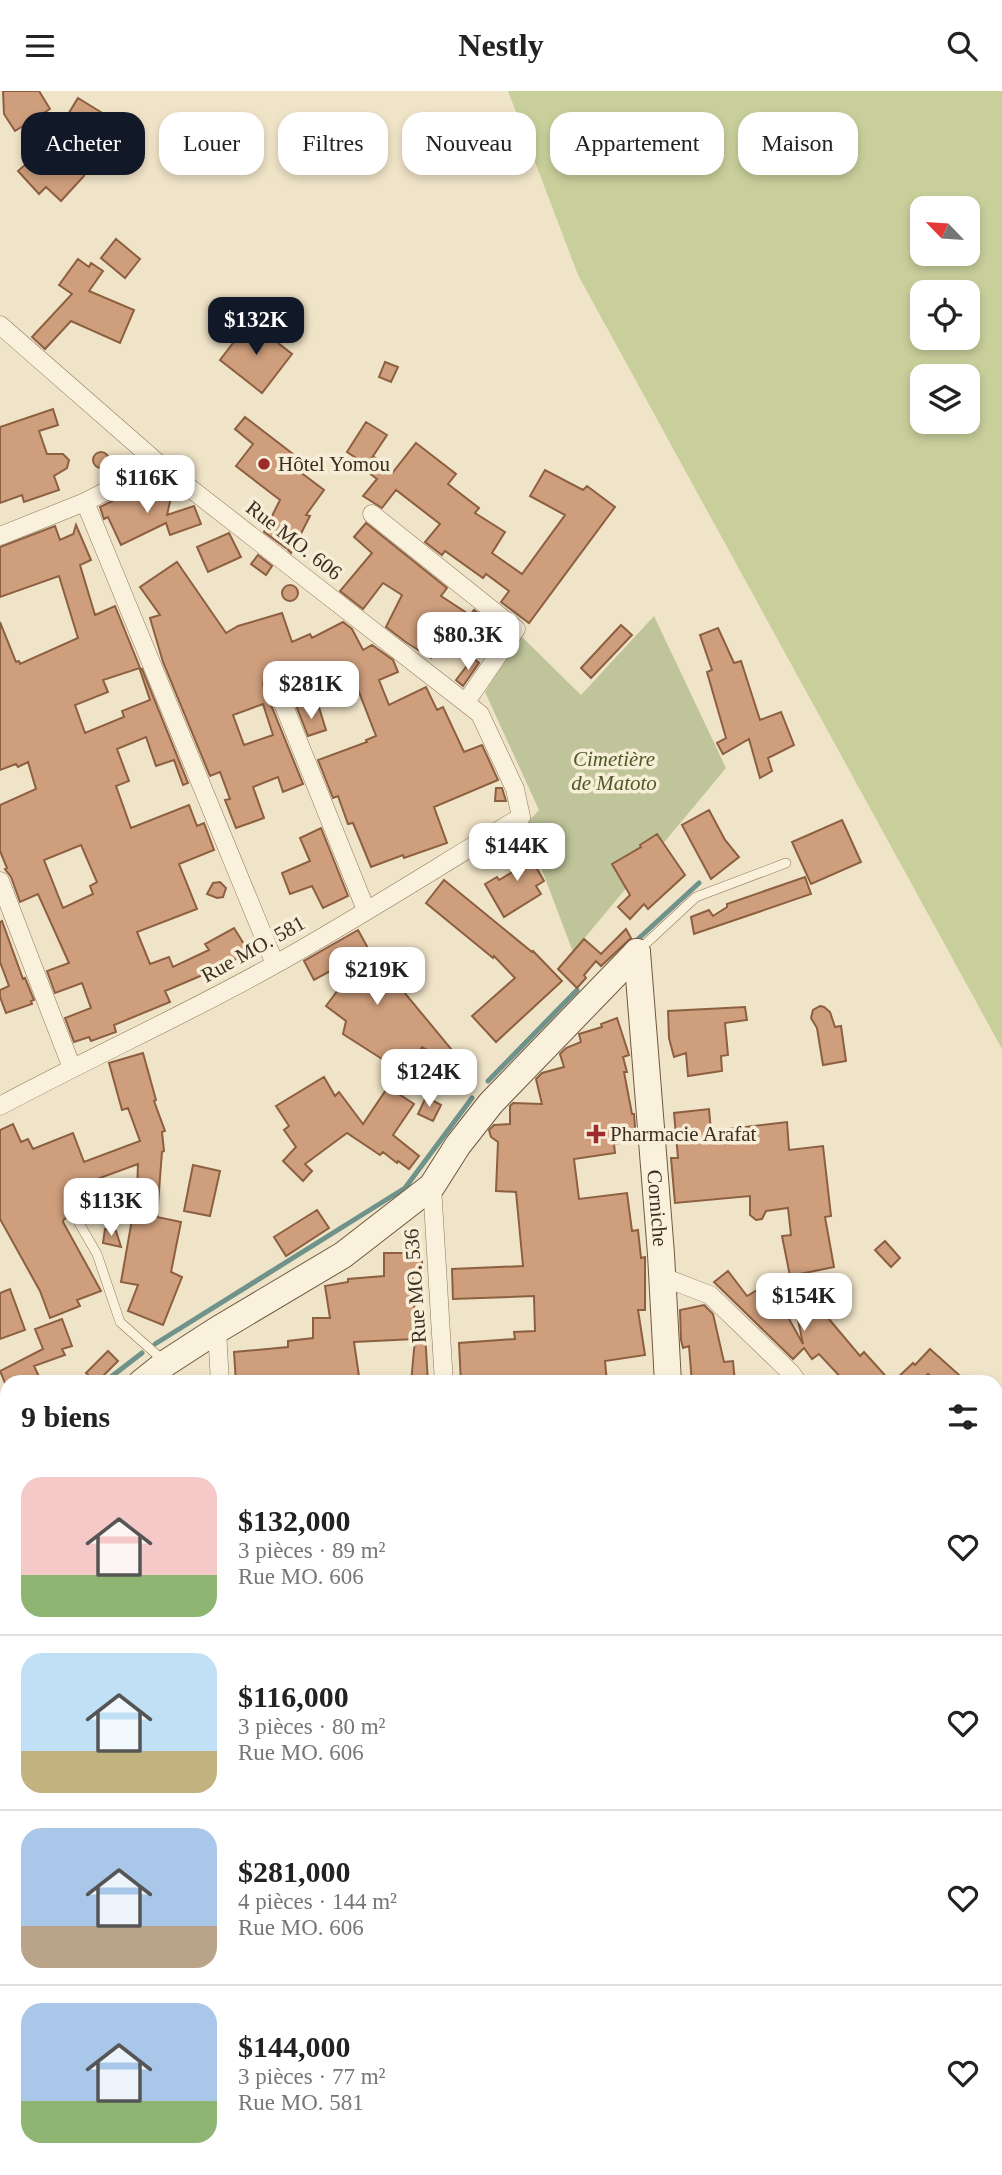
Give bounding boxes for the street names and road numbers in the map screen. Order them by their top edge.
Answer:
street label: Rue MO. 606 [241,495,347,585]
street label: Rue MO. 581 [197,911,309,987]
street label: Corniche [642,1169,672,1248]
street label: Rue MO. 536 [399,1228,431,1344]

